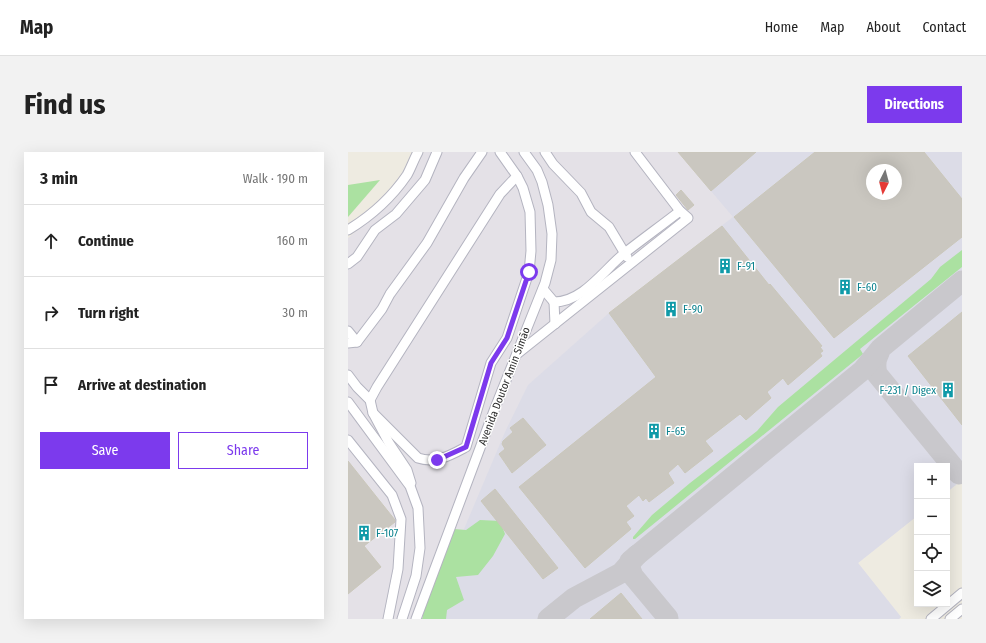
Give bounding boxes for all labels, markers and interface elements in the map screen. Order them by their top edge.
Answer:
text: Map [20,16,53,39]
text: Home [765,19,798,36]
text: Map [820,19,844,36]
text: About [866,19,901,36]
text: Contact [923,19,966,36]
button: Directions [867,86,962,123]
text: Find us [24,88,106,121]
north arrow [866,164,902,200]
text: 3 min [40,168,78,189]
text: Walk · 190 m [243,171,308,186]
icon: ahead [40,230,62,252]
text: Continue [78,232,134,250]
text: 160 m [277,233,308,248]
building icon: F-91 [716,257,734,275]
place label: F-91 [737,260,755,273]
route start [520,263,538,281]
building icon: F-60 [836,278,854,296]
place label: F-60 [857,281,877,294]
building icon: F-90 [662,300,680,318]
icon: right [40,302,62,324]
place label: F-90 [683,303,703,316]
text: Turn right [78,304,139,322]
text: 30 m [282,305,308,320]
street label: Avenida Doutor Amin Simão [476,325,533,447]
icon: arrive [40,374,62,396]
text: Arrive at destination [78,376,206,394]
building icon: F-231 / Digex [939,381,957,399]
place label: F-231 / Digex [879,384,936,397]
building icon: F-65 [645,422,663,440]
place label: F-65 [666,425,685,438]
button: Save [40,432,170,469]
button: Share [178,432,308,469]
route end [428,451,446,469]
map controls [914,463,950,607]
button: + [914,463,950,499]
button: − [914,499,950,535]
building icon: F-107 [355,524,373,542]
place label: F-107 [376,527,399,540]
button: locate [914,535,950,571]
button: layers [914,571,950,607]

